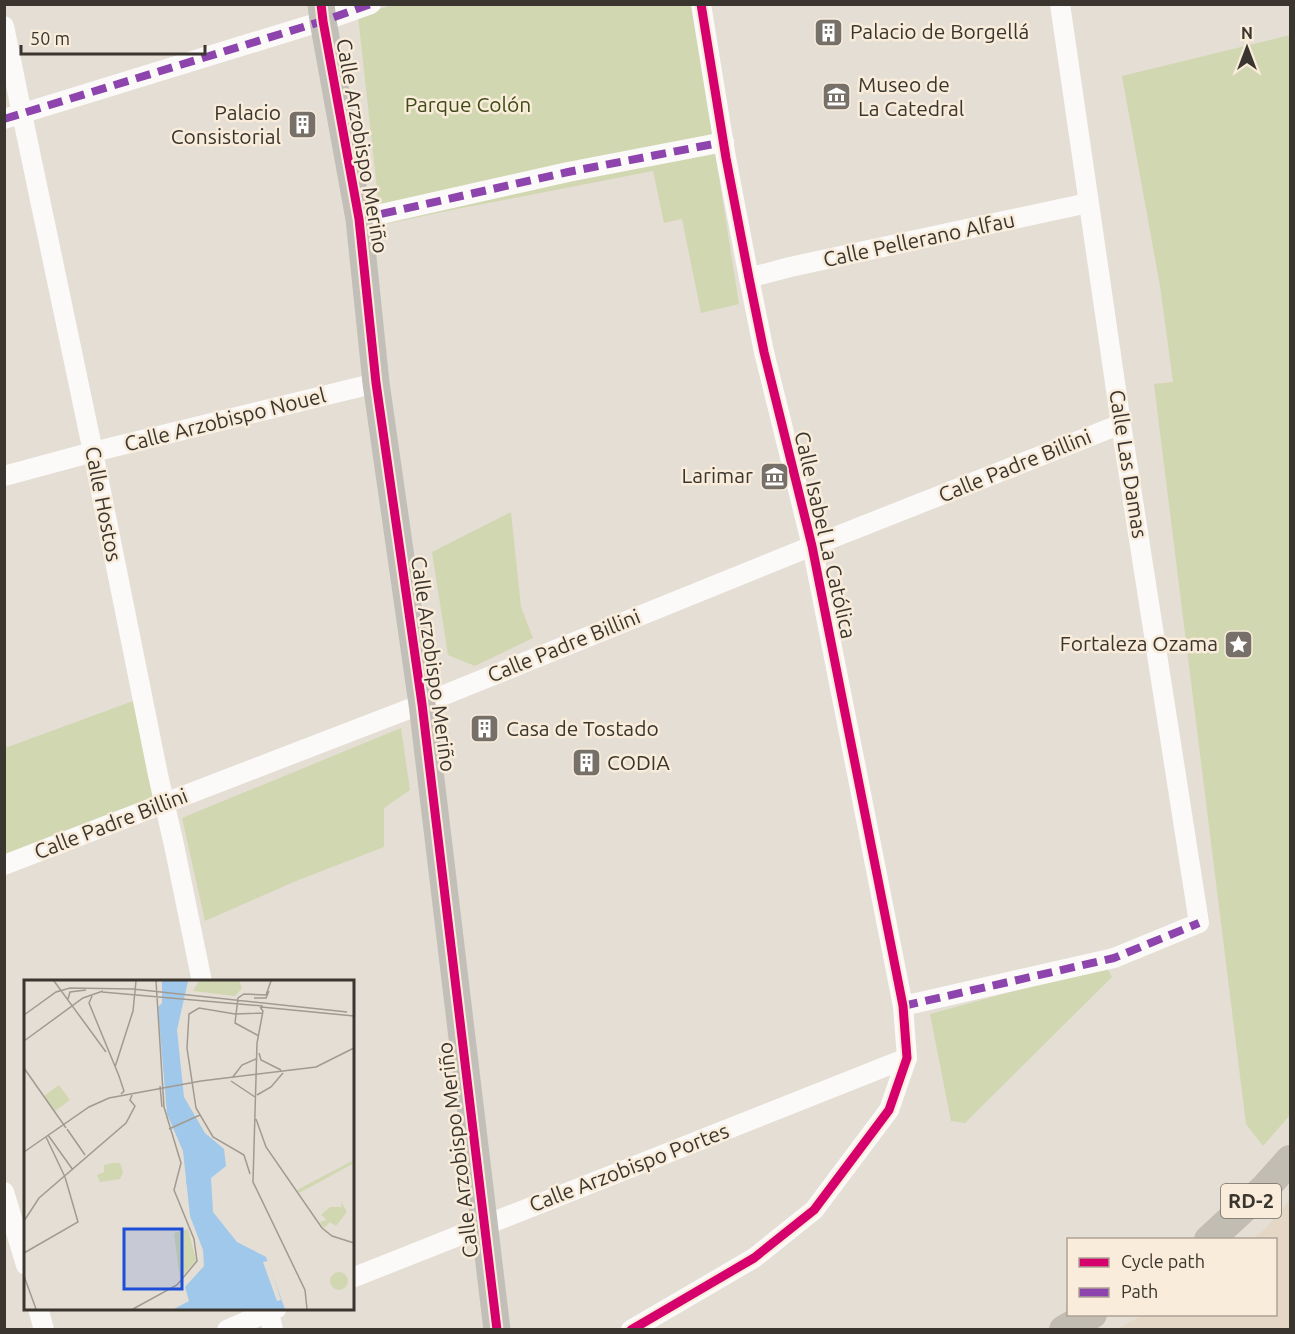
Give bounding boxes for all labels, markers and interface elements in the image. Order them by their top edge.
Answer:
building icon: Palacio de Borgellá [813,16,845,48]
scale bar [21,18,206,56]
north arrow [1217,18,1277,78]
place label: Palacio de Borgellá [850,19,1029,43]
text: N [1241,24,1253,42]
text: 50 m [30,28,70,48]
street label: Calle Arzobispo Meriño [332,37,394,255]
place label: Museo de La Catedral [858,72,964,120]
museum icon: Museo de La Catedral [821,81,853,113]
park label: Parque Colón [405,92,531,116]
place label: Palacio Consistorial [171,100,281,148]
building icon: Palacio Consistorial [286,109,318,141]
street label: Calle Pellerano Alfau [821,207,1017,271]
street label: Calle Arzobispo Nouel [122,382,328,456]
street label: Calle Las Damas [1105,388,1153,540]
street label: Calle Padre Billini [935,424,1094,507]
street label: Calle Isabel La Católica [790,429,862,641]
street label: Calle Hostos [81,444,127,563]
museum icon: Larimar [758,460,790,492]
place label: Larimar [682,463,753,487]
street label: Calle Arzobispo Meriño [407,554,461,773]
street label: Calle Padre Billini [484,604,643,687]
place icon: Fortaleza Ozama [1223,628,1255,660]
place label: Fortaleza Ozama [1060,631,1218,655]
building icon: Casa de Tostado [469,713,501,745]
place label: Casa de Tostado [506,716,659,740]
building icon: CODIA [570,747,602,779]
place label: CODIA [607,750,670,774]
street label: Calle Padre Billini [30,783,191,863]
inset map [24,980,354,1310]
street label: Calle Arzobispo Meriño [432,1041,482,1260]
street label: Calle Arzobispo Portes [525,1118,732,1216]
road number: RD-2 [1221,1184,1281,1218]
legend [1067,1238,1277,1316]
text: Cycle path [1121,1251,1205,1271]
text: Path [1121,1281,1158,1301]

